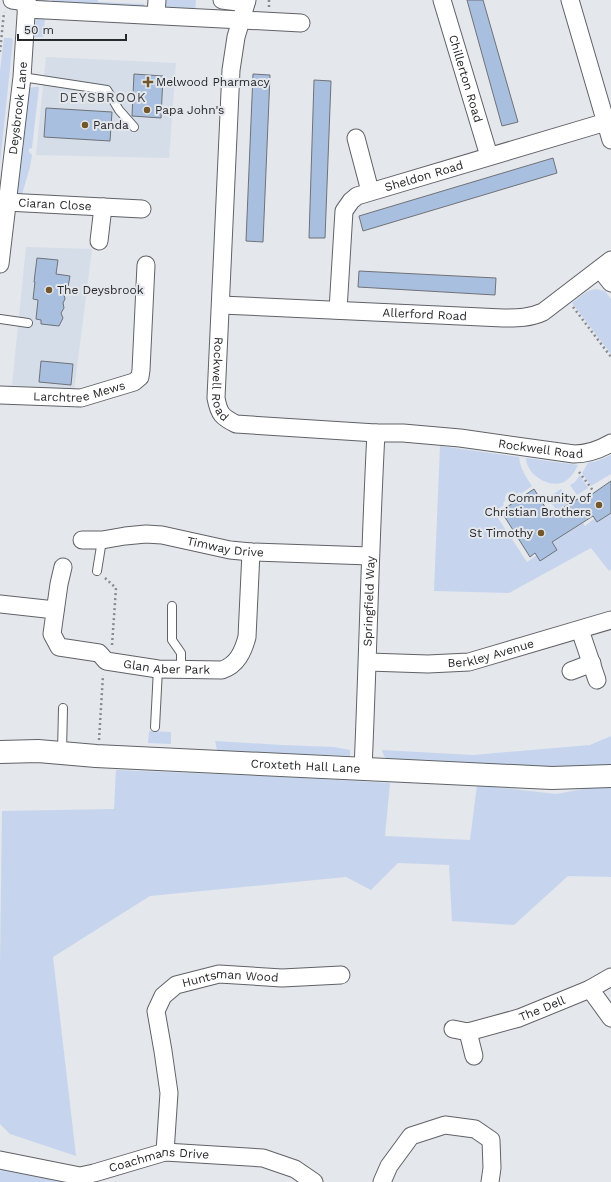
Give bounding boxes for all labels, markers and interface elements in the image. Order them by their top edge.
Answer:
scale bar [18,16,126,42]
text: 50 m [24,23,54,37]
street label: Chillerton Road [446,33,485,124]
street label: Deysbrook Lane [6,61,30,155]
place label: Melwood Pharmacy [156,75,271,89]
marker: Melwood Pharmacy [143,77,153,87]
district label: DEYSBROOK [59,90,147,105]
place label: Papa John's [155,103,224,117]
marker: Papa John's [142,105,152,115]
place label: Panda [93,118,129,132]
marker: Panda [80,120,90,130]
street label: Sheldon Road [383,158,465,194]
street label: Ciaran Close [18,196,92,213]
place label: The Deysbrook [57,283,144,297]
marker: The Deysbrook [44,285,54,295]
street label: Allerford Road [382,305,467,323]
street label: Rockwell Road [209,337,231,424]
street label: Larchtree Mews [33,378,127,405]
street label: Rockwell Road [497,436,584,461]
place label: Community of Christian Brothers [484,491,591,519]
marker: Community of Christian Brothers [594,500,604,510]
place label: St Timothy [469,526,534,540]
marker: St Timothy [536,528,546,538]
street label: Timway Drive [185,534,264,559]
street label: Springfield Way [361,555,378,647]
street label: Berkley Avenue [447,636,536,670]
street label: Glan Aber Park [122,657,210,677]
street label: Croxteth Hall Lane [250,756,361,776]
street label: Huntsman Wood [181,967,279,990]
street label: The Dell [517,993,567,1024]
street label: Coachmans Drive [107,1145,210,1175]

